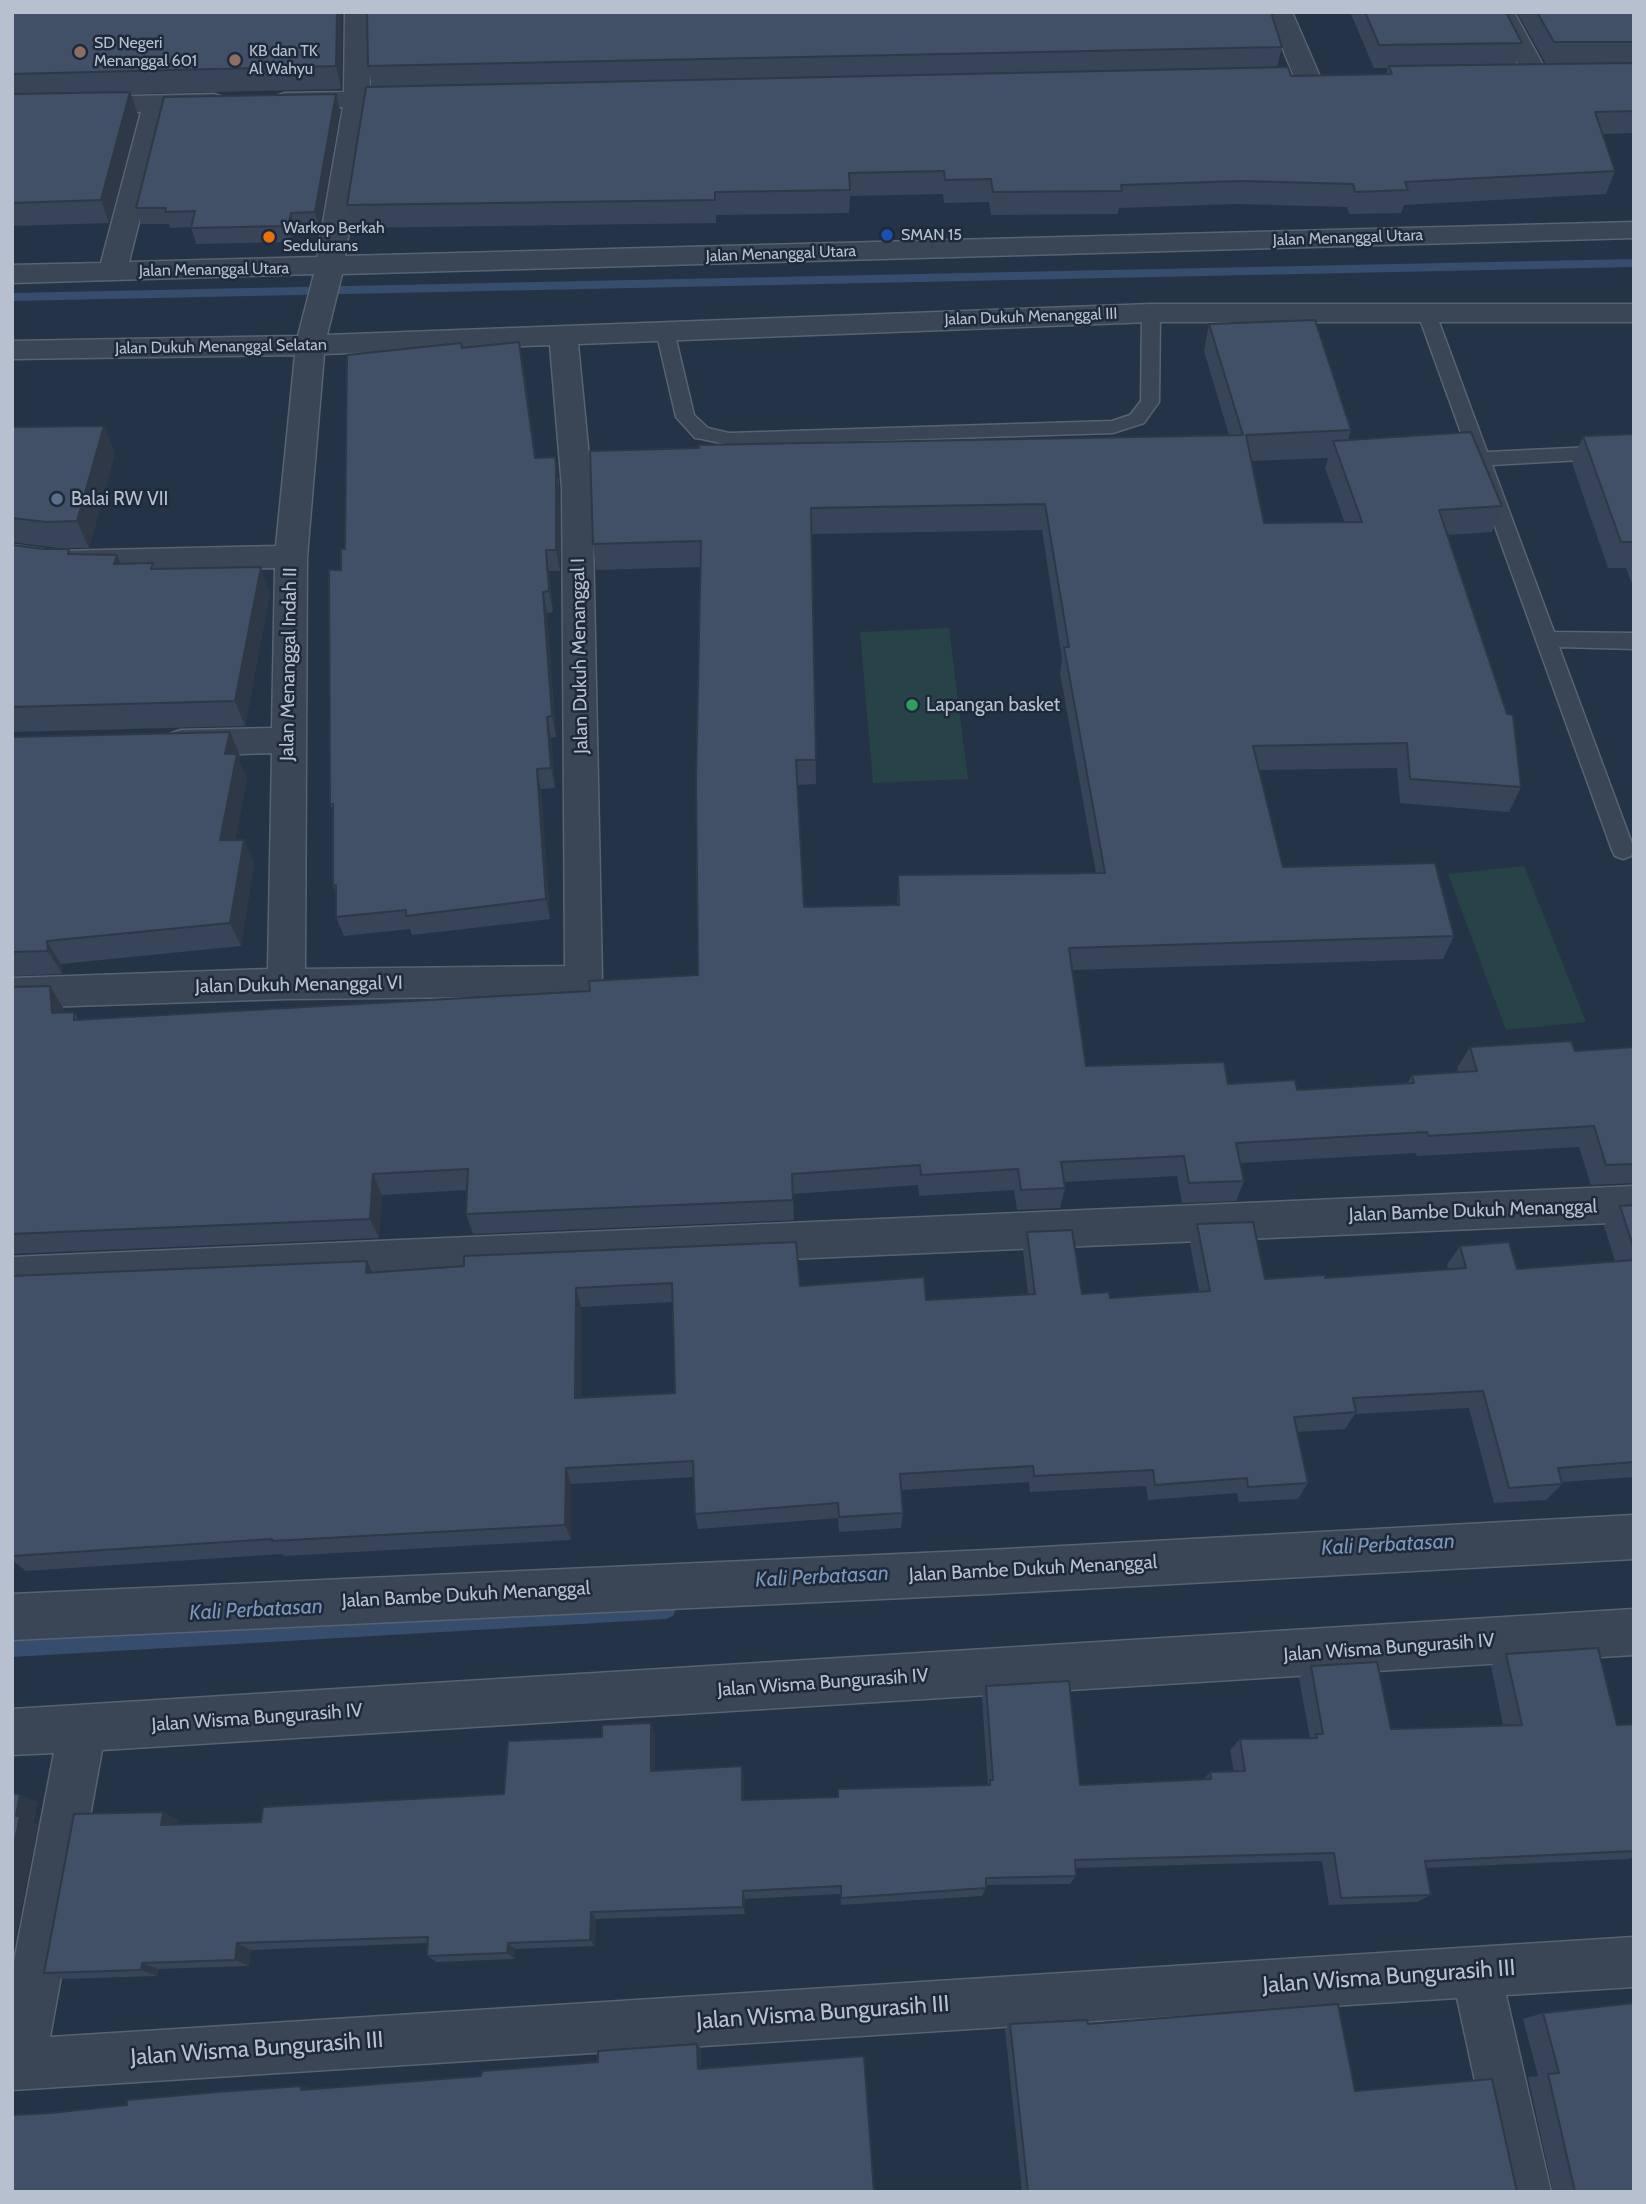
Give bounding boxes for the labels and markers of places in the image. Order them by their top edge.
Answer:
place label: SD Negeri Menanggal 601 [94,33,197,71]
place label: KB dan TK Al Wahyu [249,41,318,79]
marker: SD Negeri Menanggal 601 [72,44,88,60]
marker: KB dan TK Al Wahyu [227,52,243,68]
place label: Warkop Berkah Sedulurans [283,218,385,256]
place label: SMAN 15 [901,225,962,245]
marker: SMAN 15 [879,227,895,243]
marker: Warkop Berkah Sedulurans [261,229,277,245]
place label: Balai RW VII [71,488,168,510]
marker: Balai RW VII [49,491,65,507]
place label: Lapangan basket [926,694,1060,716]
marker: Lapangan basket [904,697,920,713]

